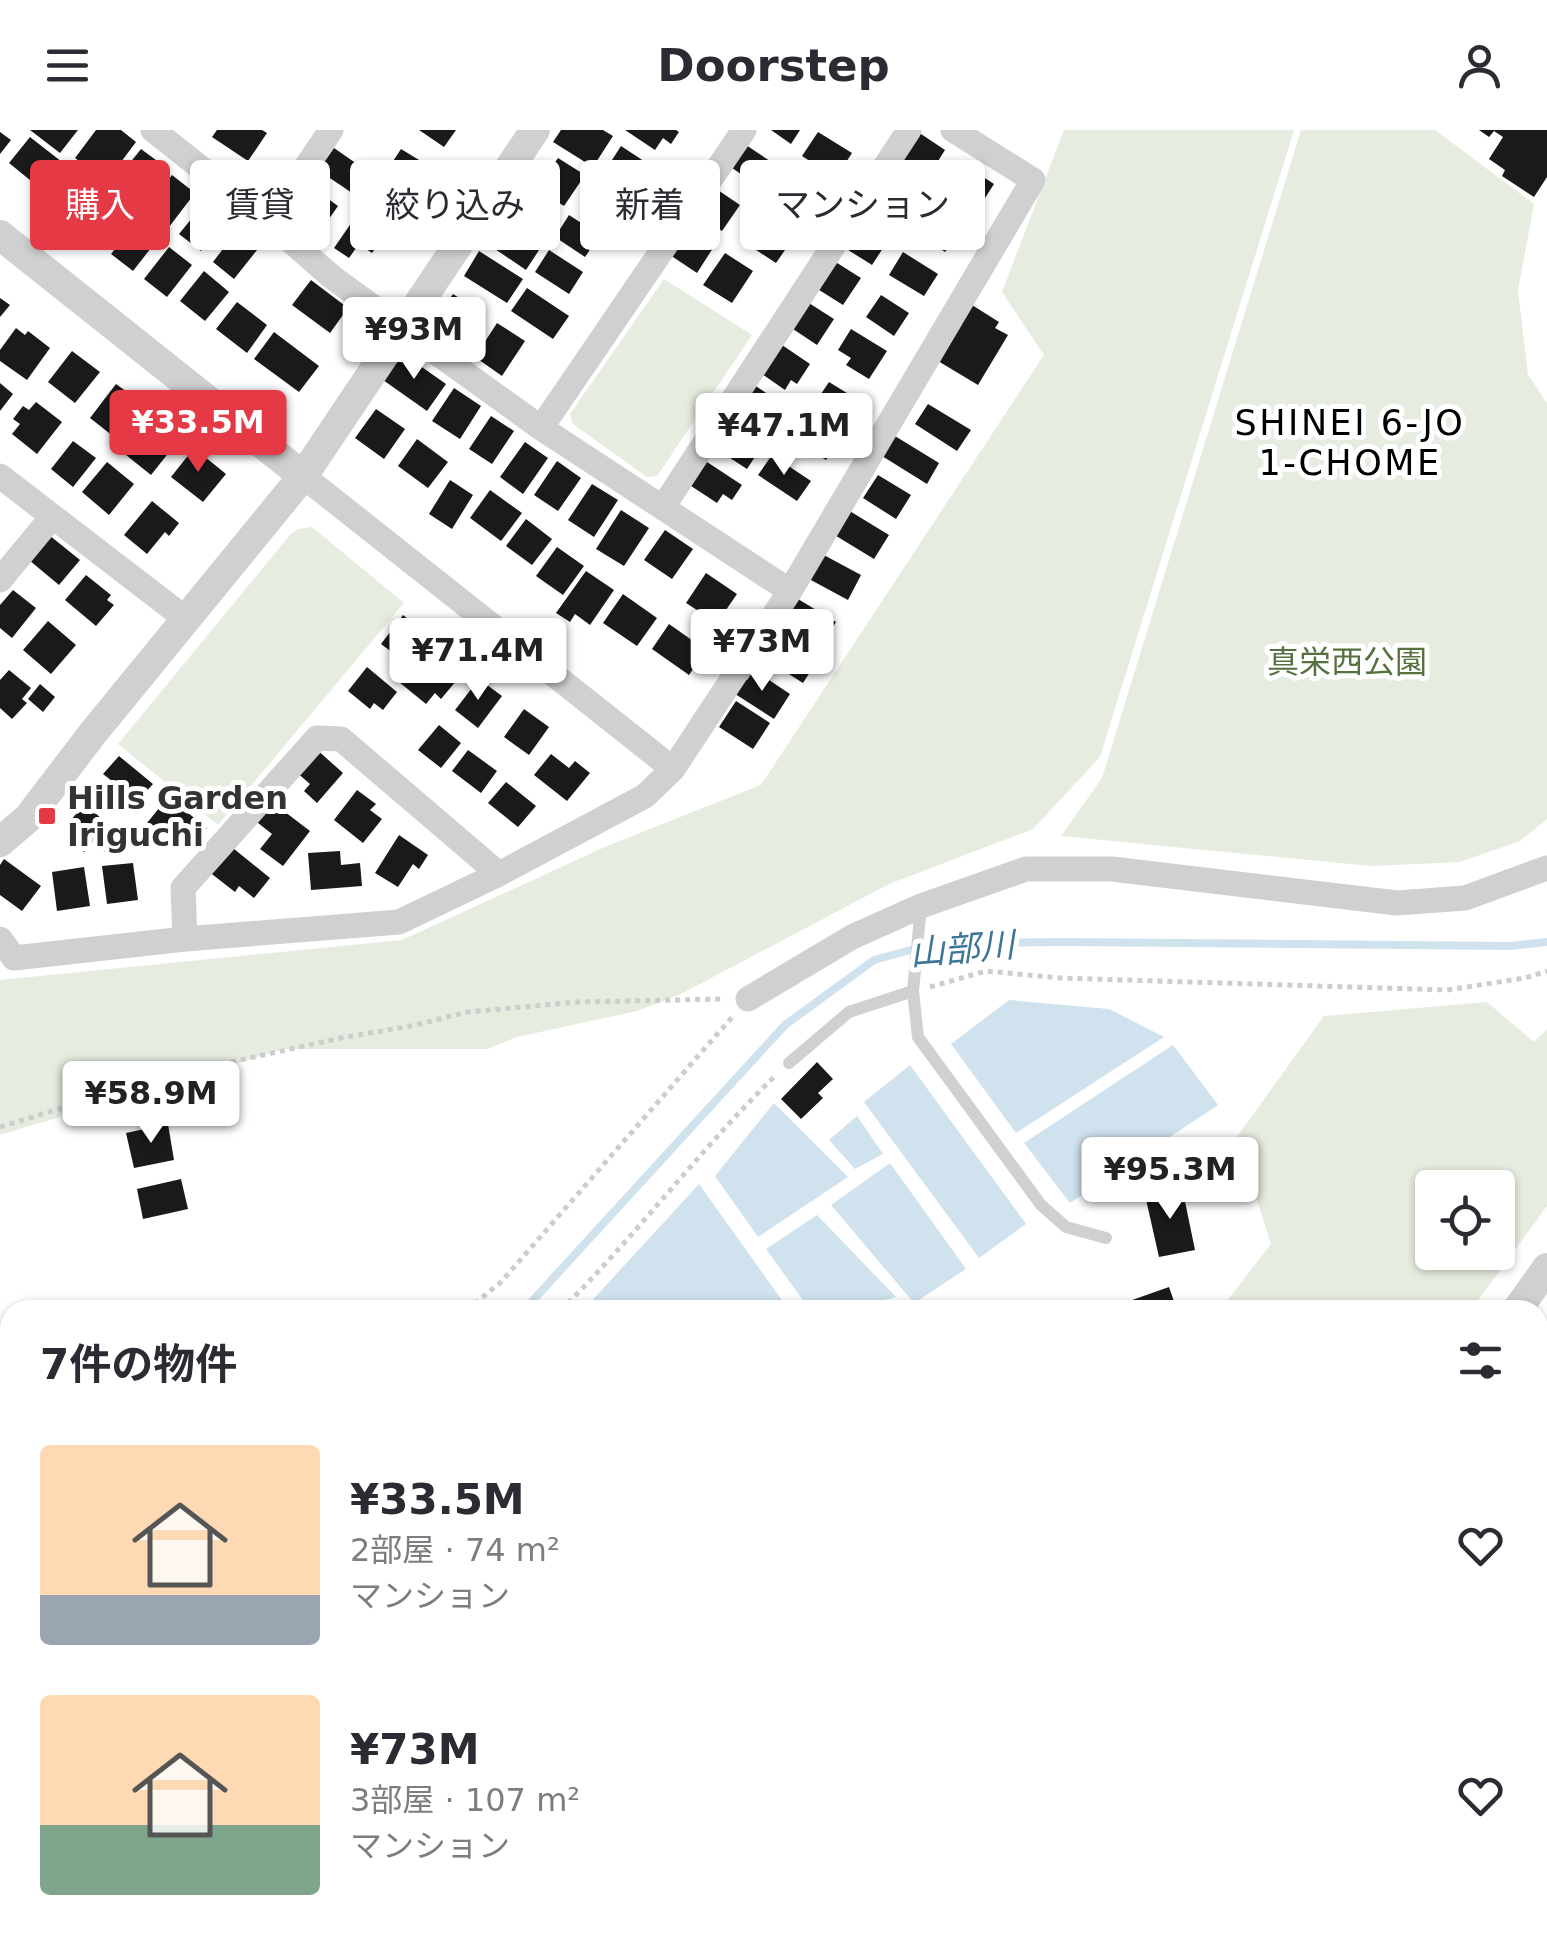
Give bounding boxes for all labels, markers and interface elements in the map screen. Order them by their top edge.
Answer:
icon: menu [40,38,95,93]
icon: person [1452,38,1507,93]
text: Doorstep [657,39,890,92]
chip: 購入 [30,160,170,250]
chip: 賃貸 [190,160,330,250]
chip: 絞り込み [350,160,560,250]
chip: 新着 [580,160,720,250]
chip: マンション [740,160,985,250]
pin: ¥93M [355,297,473,382]
text: ¥93M [365,310,463,348]
pin: ¥33.5M [117,390,279,475]
pin: ¥47.1M [703,393,865,478]
text: ¥33.5M [131,403,265,441]
district label: SHINEI 6-JO 1-CHOME [1235,403,1465,483]
text: ¥47.1M [717,406,851,444]
pin: ¥73M [703,609,821,694]
pin: ¥71.4M [397,618,559,703]
text: ¥73M [713,622,811,660]
text: ¥71.4M [411,631,545,669]
park label: 真栄西公園 [1267,643,1427,681]
place label: Hills Garden Iriguchi [67,779,288,854]
marker: Hills Garden Iriguchi [36,805,58,827]
water label: 山部川 [908,924,1020,974]
pin: ¥58.9M [70,1061,232,1146]
text: ¥58.9M [84,1074,218,1112]
pin: ¥95.3M [1089,1137,1251,1222]
text: ¥95.3M [1103,1150,1237,1188]
map controls [1415,1170,1515,1270]
button: locate [1415,1170,1515,1270]
icon: filters [1453,1333,1508,1388]
text: 7件の物件 [40,1340,237,1389]
text: ¥33.5M [350,1475,525,1524]
icon: home [120,1485,240,1605]
icon: heart [1453,1518,1508,1573]
text: 2部屋 · 74 m² [350,1531,560,1569]
text: マンション [350,1577,510,1615]
text: ¥73M [350,1725,479,1774]
icon: home [120,1735,240,1855]
icon: heart [1453,1768,1508,1823]
text: 3部屋 · 107 m² [350,1781,580,1819]
text: マンション [350,1827,510,1865]

